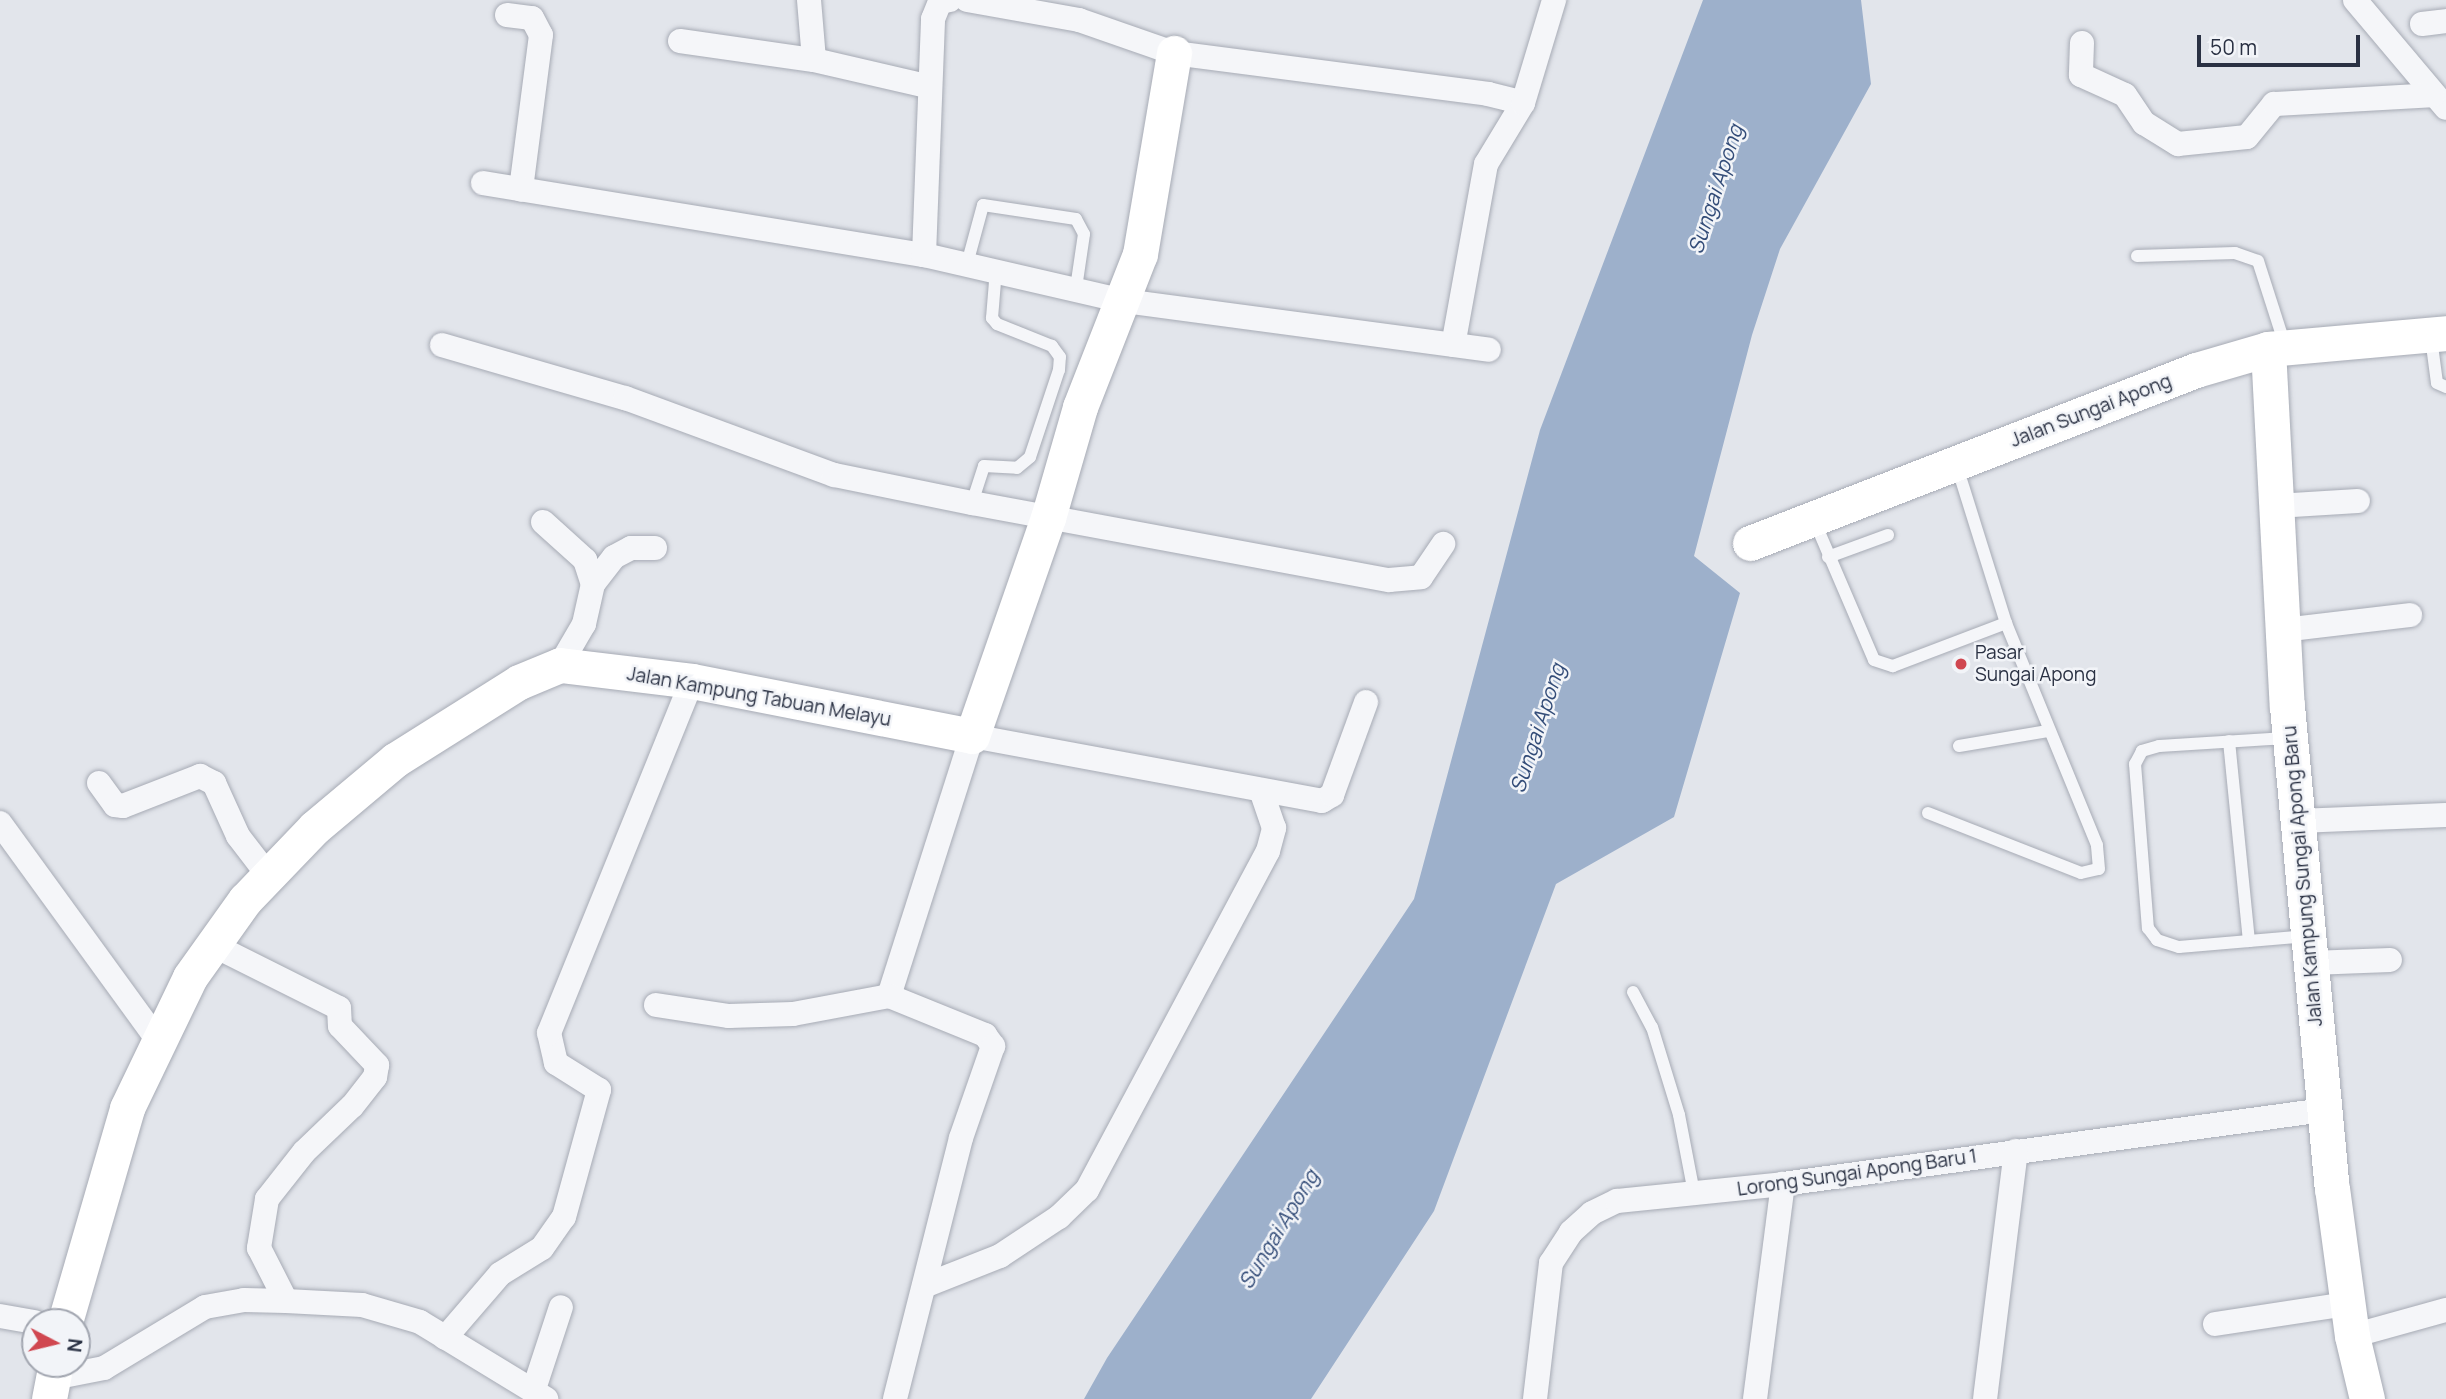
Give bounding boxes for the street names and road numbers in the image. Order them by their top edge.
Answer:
street label: Jalan Sungai Apong [2007,370,2175,452]
street label: Jalan Kampung Tabuan Melayu [625,663,893,731]
street label: Jalan Kampung Sungai Apong Baru [2278,725,2328,1027]
street label: Lorong Sungai Apong Baru 1 [1736,1145,1978,1201]

